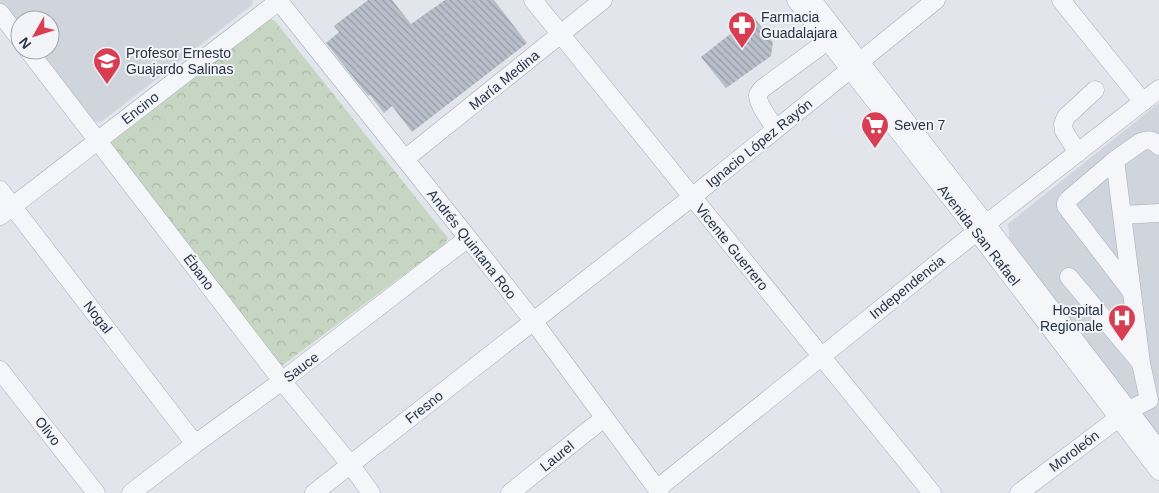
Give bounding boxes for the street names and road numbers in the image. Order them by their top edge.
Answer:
street label: María Medina [466,47,542,113]
street label: Encino [118,88,162,127]
street label: Ignacio López Rayón [703,95,815,191]
street label: Avenida San Rafael [935,181,1023,289]
street label: Andrés Quintana Roo [424,186,520,302]
street label: Vicente Guerrero [692,201,772,294]
street label: Ébano [180,251,218,293]
street label: Independencia [866,252,948,322]
street label: Nogal [80,298,116,336]
street label: Sauce [280,349,322,385]
street label: Fresno [402,387,446,427]
street label: Olivo [32,414,64,449]
street label: Moroleón [1046,427,1102,475]
street label: Laurel [537,438,577,474]

